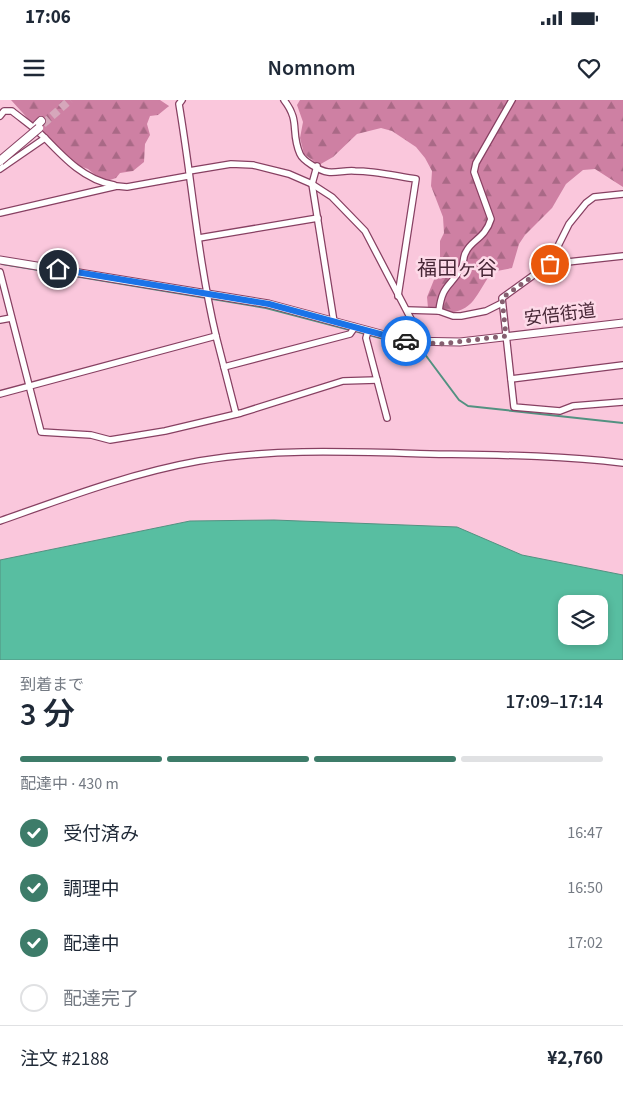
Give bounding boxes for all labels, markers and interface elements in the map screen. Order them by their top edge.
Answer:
text: 17:06 [25,4,71,31]
text: Nomnom [267,52,356,84]
icon: menu [20,54,48,82]
icon: heart [575,54,603,82]
pin [529,243,571,285]
pin [37,248,79,290]
icon: bag [536,250,564,278]
icon: home [44,255,72,283]
district label: 福田ヶ谷 [417,255,497,283]
street label: 安倍街道 [523,298,597,332]
courier [381,316,431,366]
icon: car [392,327,420,355]
map controls [558,595,608,645]
button: layers [558,595,608,645]
text: 到着まで [20,674,84,696]
text: 17:09–17:14 [505,689,603,716]
text: 3 分 [20,692,75,738]
text: 配達中 · 430 m [20,773,119,795]
icon: check [20,819,48,847]
text: 受付済み [63,821,139,848]
text: 16:47 [567,822,603,844]
icon: check [20,874,48,902]
text: 調理中 [63,876,120,903]
text: 16:50 [567,877,603,899]
icon: check [20,929,48,957]
text: 配達中 [63,931,120,958]
text: 17:02 [567,932,603,954]
text: 配達完了 [63,986,139,1013]
text: ¥2,760 [547,1045,603,1072]
text: 注文 #2188 [20,1046,109,1073]

